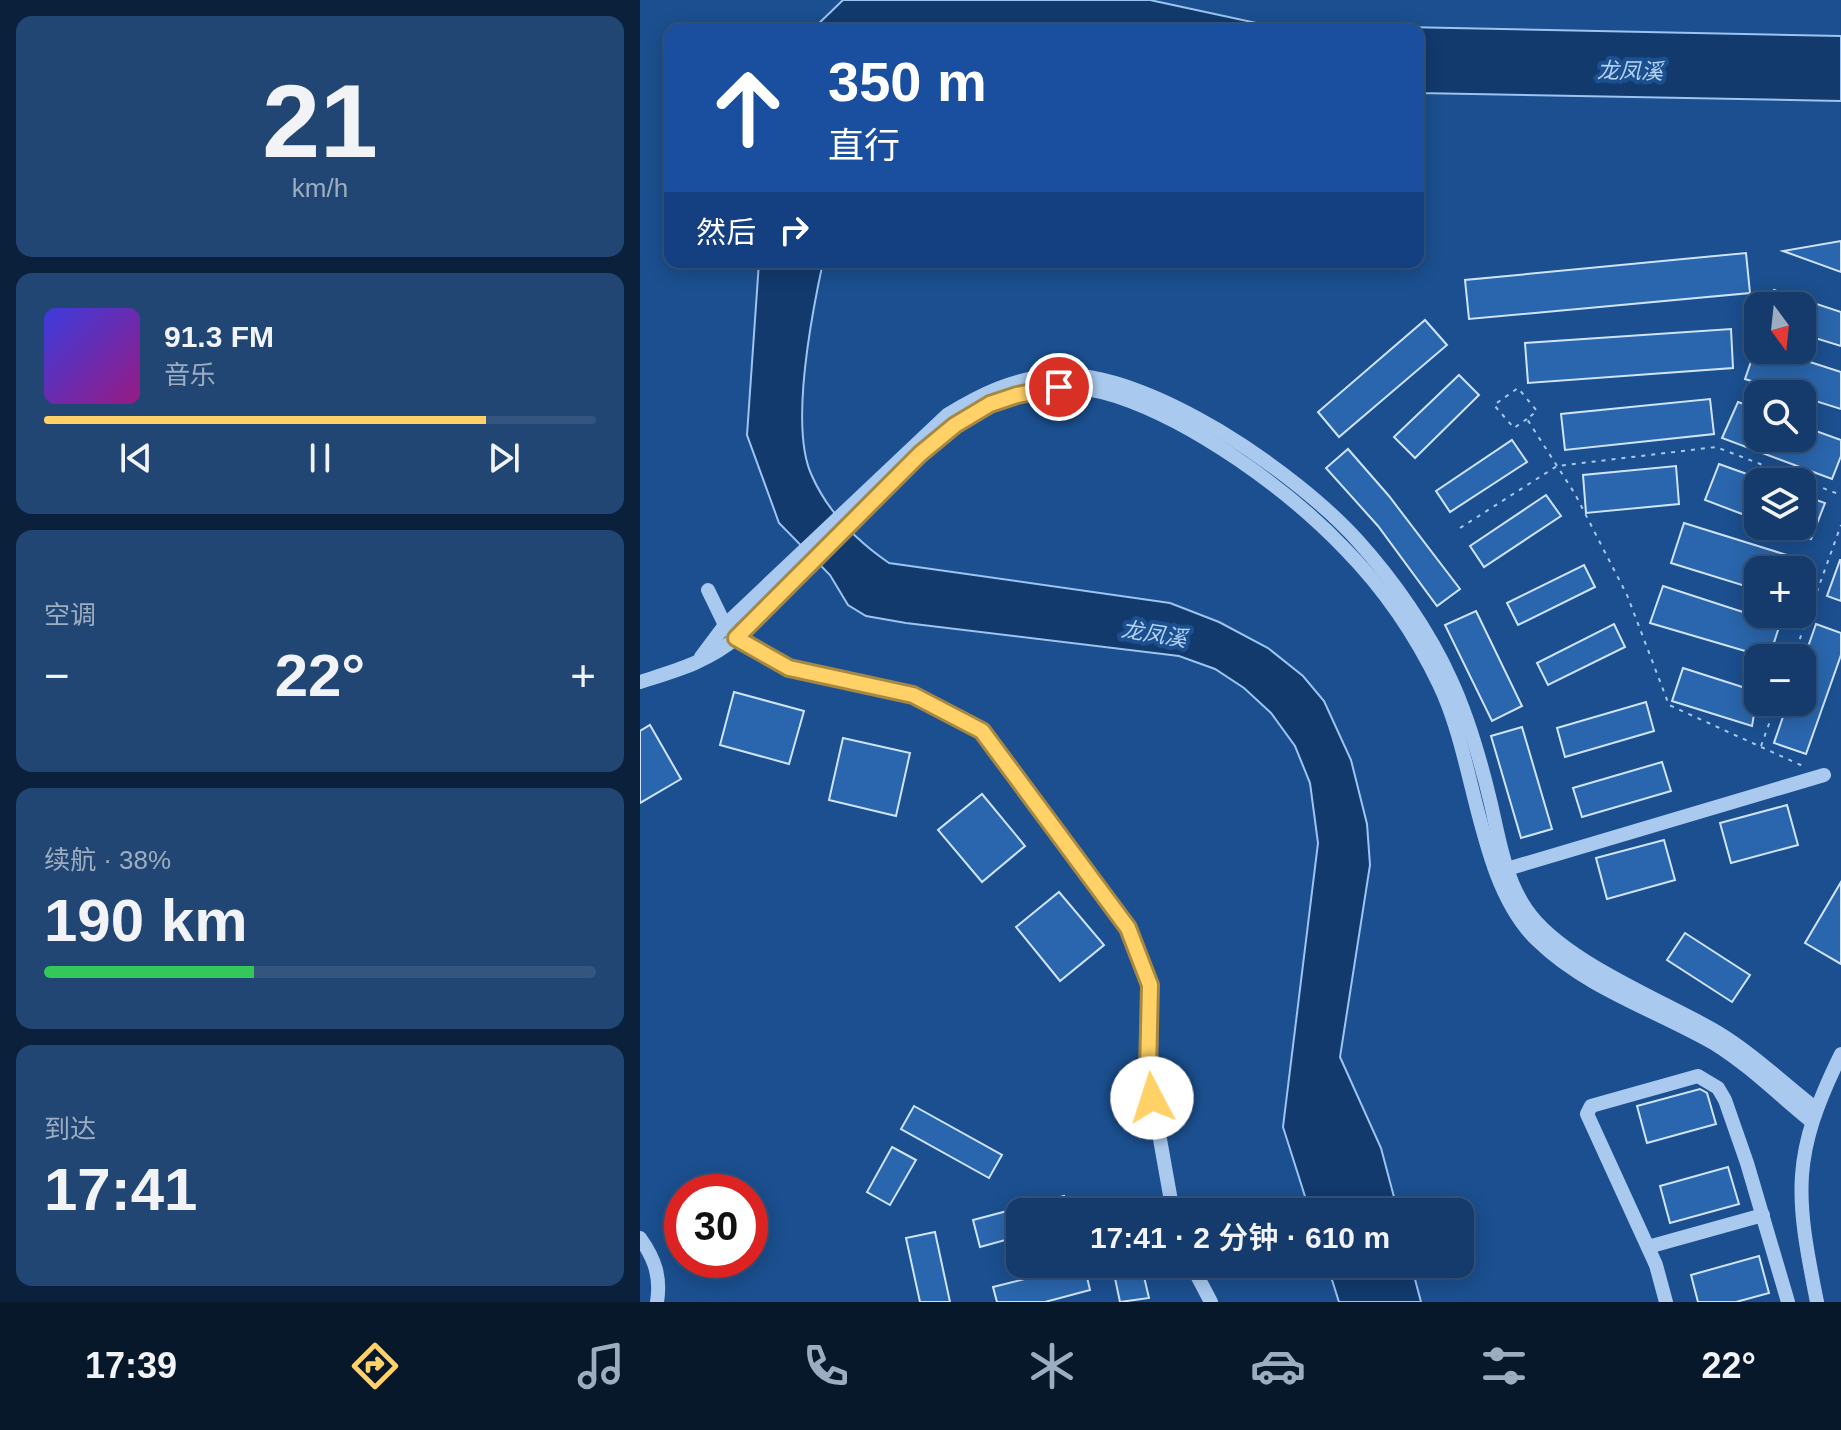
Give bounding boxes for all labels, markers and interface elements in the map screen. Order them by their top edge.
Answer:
text: 350 m [828,50,987,113]
icon: ahead [696,56,800,160]
water label: 龙凤溪 [1597,58,1665,84]
text: 21 [262,63,378,179]
text: 直行 [828,125,900,166]
text: km/h [292,173,348,203]
icon: right [772,208,816,252]
text: 然后 [696,216,756,249]
north arrow [1744,292,1816,364]
map controls [1744,292,1816,716]
text: 91.3 FM [164,320,274,353]
pin [1025,353,1093,421]
text: 音乐 [164,360,216,390]
icon: arrive [1037,365,1081,409]
button: search [1744,380,1816,452]
icon: previous [114,436,158,480]
icon: pause [298,436,342,480]
icon: next [482,436,526,480]
button: layers [1744,468,1816,540]
button: + [1744,556,1816,628]
text: 空调 [44,600,96,630]
water label: 龙凤溪 [1119,616,1191,652]
text: 22° [275,642,365,709]
button: − [1744,644,1816,716]
text: − [44,651,70,700]
text: + [570,651,596,700]
text: 续航 · 38% [44,845,171,875]
text: 190 km [44,887,248,954]
position arrow [1110,1056,1194,1140]
text: 到达 [44,1114,96,1144]
text: 17:41 [44,1156,197,1223]
speed limit sign: 30 [664,1174,768,1278]
text: 17:41 · 2 分钟 · 610 m [1090,1221,1390,1254]
icon: directions [347,1338,403,1394]
icon: music [573,1338,629,1394]
icon: phone [798,1338,854,1394]
icon: climate [1024,1338,1080,1394]
icon: car [1250,1338,1306,1394]
icon: filters [1476,1338,1532,1394]
text: 17:39 [85,1345,177,1386]
text: 22° [1702,1345,1756,1386]

